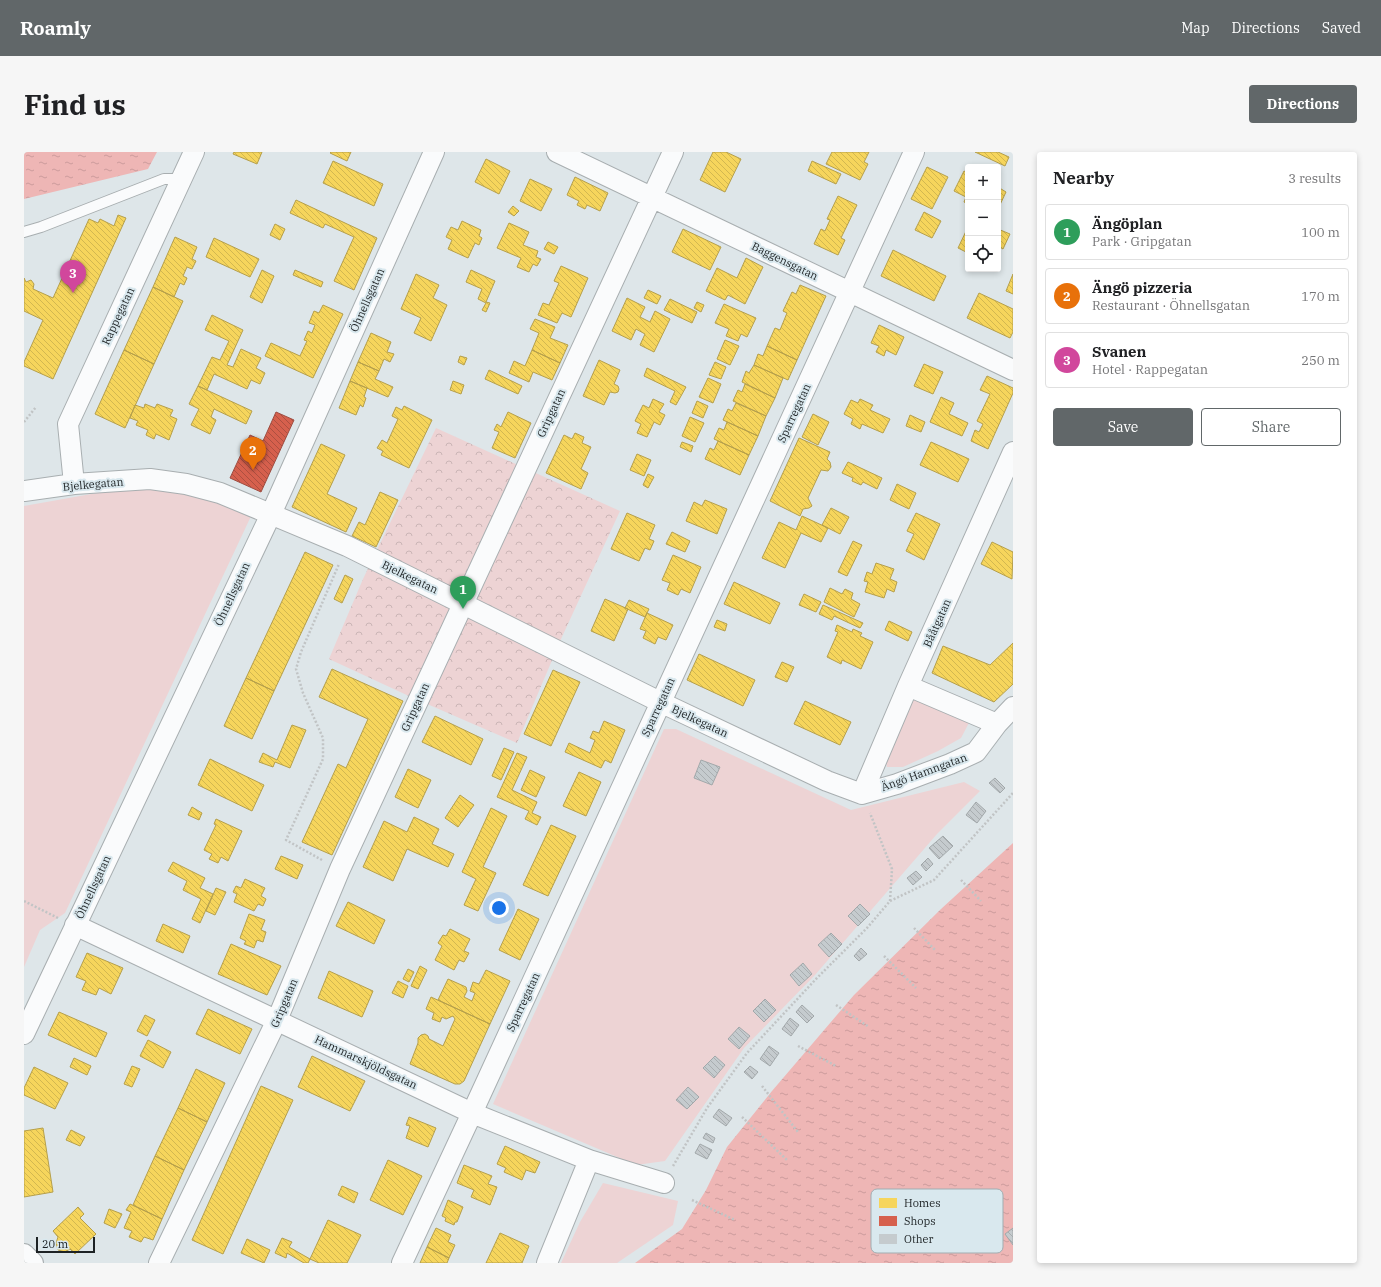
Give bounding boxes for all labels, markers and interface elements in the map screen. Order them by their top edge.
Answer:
text: Roamly [20,16,91,40]
text: Map [1181,19,1210,37]
text: Directions [1232,19,1300,37]
text: Saved [1322,19,1361,37]
button: Directions [1249,85,1357,123]
text: Find us [24,86,126,123]
map controls [965,164,1001,272]
button: + [965,164,1001,200]
text: Nearby [1053,167,1114,189]
text: 3 results [1288,170,1341,187]
button: − [965,200,1001,236]
text: Ängöplan [1092,214,1162,233]
text: 1 [1063,224,1071,241]
text: 100 m [1301,224,1340,241]
text: Park · Gripgatan [1092,233,1192,250]
button: locate [965,236,1001,272]
street label: Baggensgatan [749,239,821,283]
pin: 3 [60,260,86,293]
street label: Öhnellsgatan [347,266,387,334]
text: Ängö pizzeria [1092,278,1192,297]
street label: Rappegatan [99,285,137,347]
text: 2 [1063,288,1071,305]
text: 170 m [1301,288,1340,305]
text: Restaurant · Öhnellsgatan [1092,297,1250,314]
text: Svanen [1092,342,1147,361]
text: 3 [1063,352,1071,369]
text: 250 m [1301,352,1340,369]
text: Hotel · Rappegatan [1092,361,1208,378]
street label: Sparregatan [774,381,814,445]
street label: Gripgatan [534,387,568,439]
button: Save [1053,408,1193,446]
button: Share [1201,408,1341,446]
pin: 2 [240,437,266,470]
street label: Bjelkegatan [62,474,124,494]
street label: Bjelkegatan [380,557,440,597]
street label: Öhnellsgatan [211,560,253,628]
pin: 1 [450,576,476,609]
street label: Bååtgatan [920,596,954,650]
street label: Sparregatan [638,675,678,739]
street label: Gripgatan [398,681,432,733]
street label: Bjelkegatan [669,702,731,740]
street label: Ängö Hamngatan [879,750,969,794]
street label: Öhnellsgatan [72,853,114,921]
your location [489,898,509,918]
street label: Sparregatan [503,970,543,1034]
street label: Gripgatan [267,976,301,1030]
street label: Hammarskjöldsgatan [312,1032,420,1092]
legend [871,1189,1003,1253]
text: Homes [904,1196,941,1210]
text: Shops [904,1214,936,1228]
text: Other [904,1232,934,1246]
scale bar [36,1235,95,1254]
text: 20 m [42,1237,68,1251]

